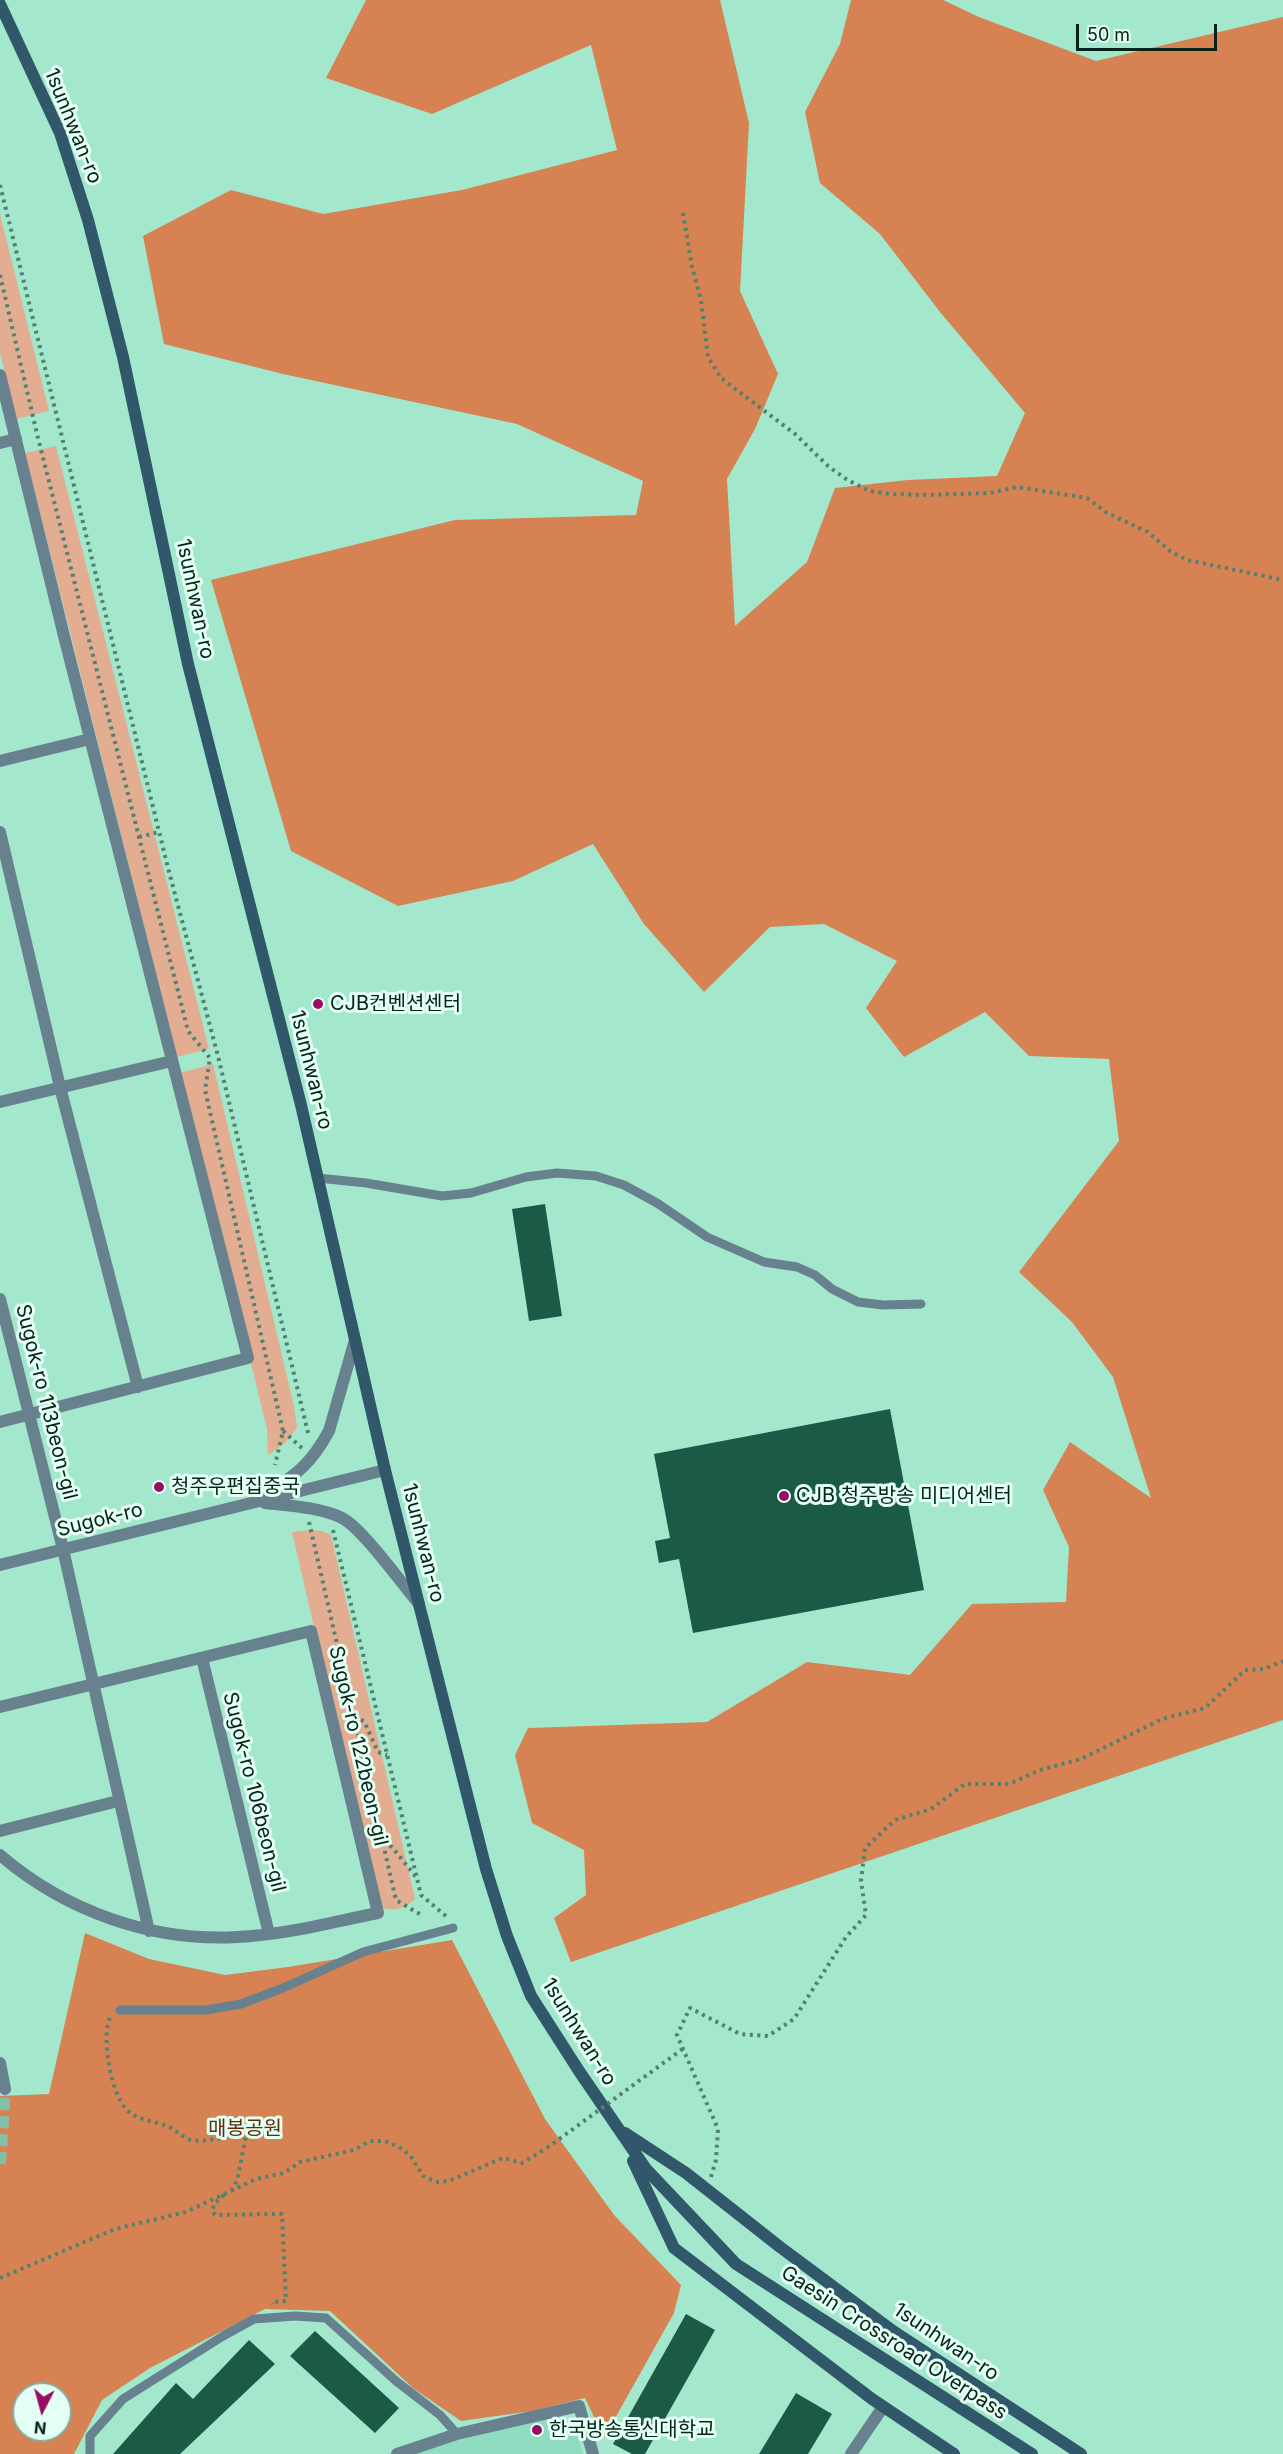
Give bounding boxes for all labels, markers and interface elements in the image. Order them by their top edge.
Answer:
scale bar [1079,12,1220,50]
text: 50 m [1087,24,1130,45]
street label: 1sunhwan-ro [39,65,107,187]
street label: 1sunhwan-ro [171,537,219,661]
place label: CJB컨벤션센터 [330,992,461,1016]
marker: CJB컨벤션센터 [311,997,325,1011]
street label: 1sunhwan-ro [285,1008,337,1132]
street label: Sugok-ro 113beon-gil [10,1302,82,1502]
place label: 청주우편집중국 [171,1475,300,1499]
marker: 청주우편집중국 [152,1480,166,1494]
street label: 1sunhwan-ro [397,1481,449,1605]
place label: CJB 청주방송 미디어센터 [796,1484,1012,1508]
marker: CJB 청주방송 미디어센터 [777,1489,791,1503]
street label: Sugok-ro [55,1498,145,1542]
street label: Sugok-ro 122beon-gil [323,1644,393,1848]
street label: Sugok-ro 106beon-gil [218,1690,290,1894]
street label: 1sunhwan-ro [537,1974,621,2090]
park label: 매봉공원 [208,2117,282,2141]
street label: Gaesin Crossroad Overpass [777,2261,1011,2425]
street label: 1sunhwan-ro [889,2298,1003,2386]
north arrow [12,2382,72,2442]
text: N [33,2417,47,2438]
place label: 한국방송통신대학교 [549,2418,715,2442]
marker: 한국방송통신대학교 [530,2423,544,2437]

